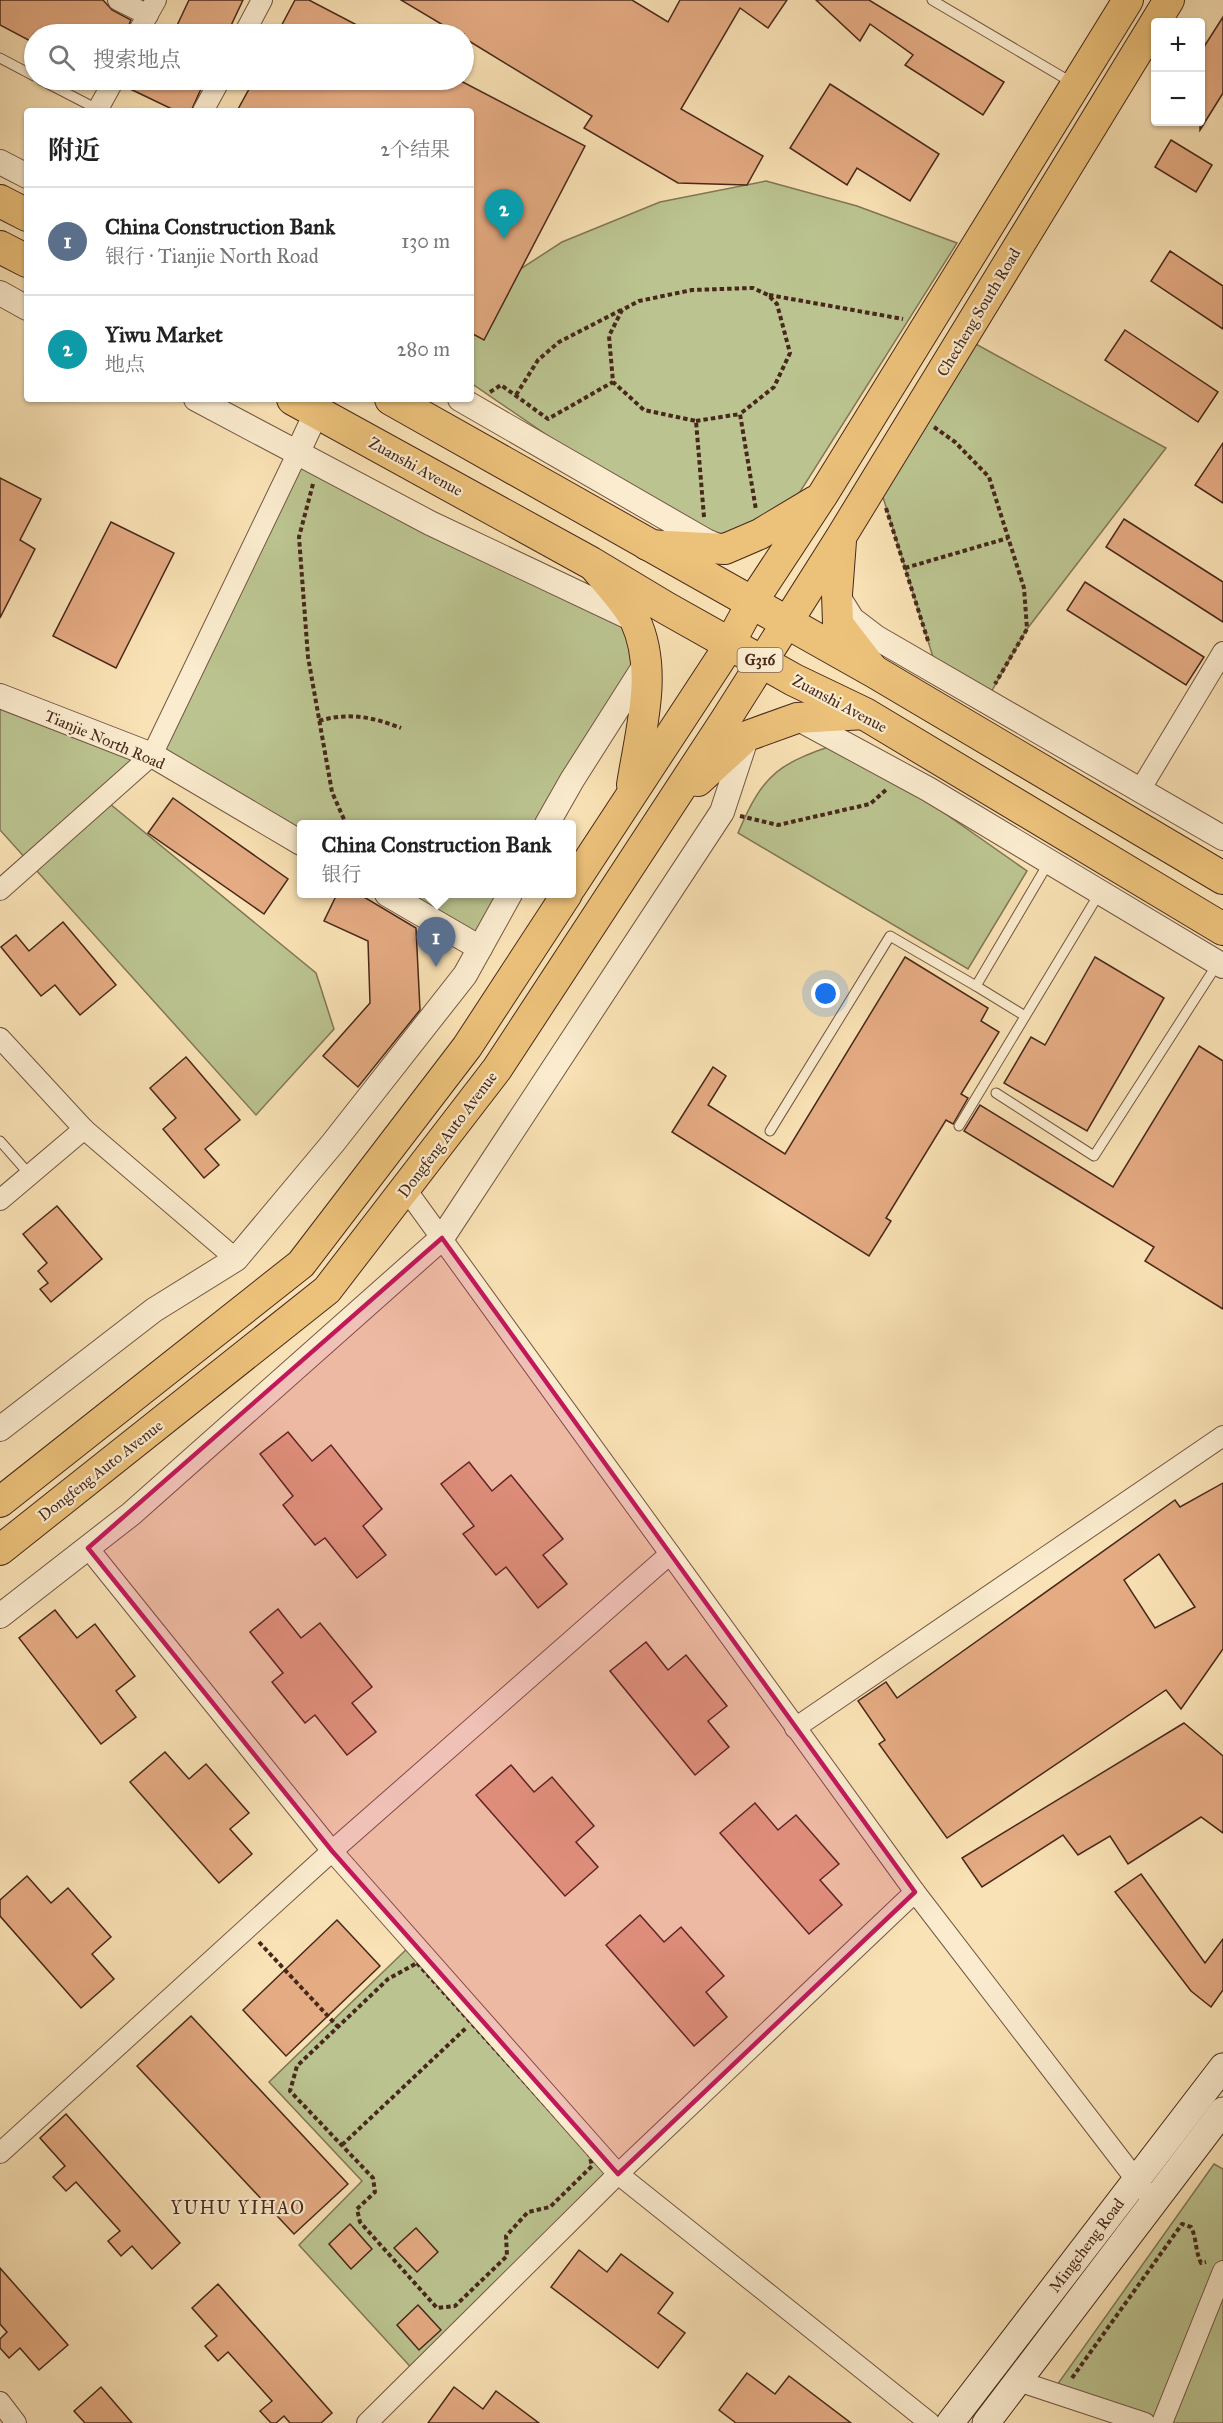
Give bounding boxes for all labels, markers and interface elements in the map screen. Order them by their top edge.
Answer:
map controls [1151,18,1205,126]
button: + [1151,18,1205,72]
search box [24,24,474,90]
icon: search [45,41,78,74]
text: 搜索地点 [93,46,181,73]
button: − [1151,72,1205,126]
text: 附近 [48,134,100,166]
text: 2个结果 [380,137,450,161]
pin: 2 [484,190,524,239]
text: China Construction Bank [105,213,335,240]
text: 1 [64,229,71,253]
text: 130 m [401,229,450,253]
text: 银行 · Tianjie North Road [105,244,319,268]
street label: Checheng South Road [933,245,1025,380]
text: Yiwu Market [105,321,223,348]
text: 2 [63,337,72,361]
text: 280 m [397,337,450,361]
text: 地点 [105,352,145,376]
street label: Zuanshi Avenue [365,433,466,500]
road number: G316 [738,648,783,672]
street label: Zuanshi Avenue [789,671,891,737]
street label: Tianjie North Road [42,706,168,773]
popup [297,820,576,898]
text: China Construction Bank [321,831,552,858]
text: 银行 [321,862,361,886]
pin: 1 [416,918,456,967]
your location [811,979,840,1008]
street label: Dongfeng Auto Avenue [394,1067,502,1202]
street label: Dongfeng Auto Avenue [34,1416,167,1526]
street label: Mingcheng Road [1045,2194,1129,2297]
district label: YUHU YIHAO [171,2197,305,2219]

